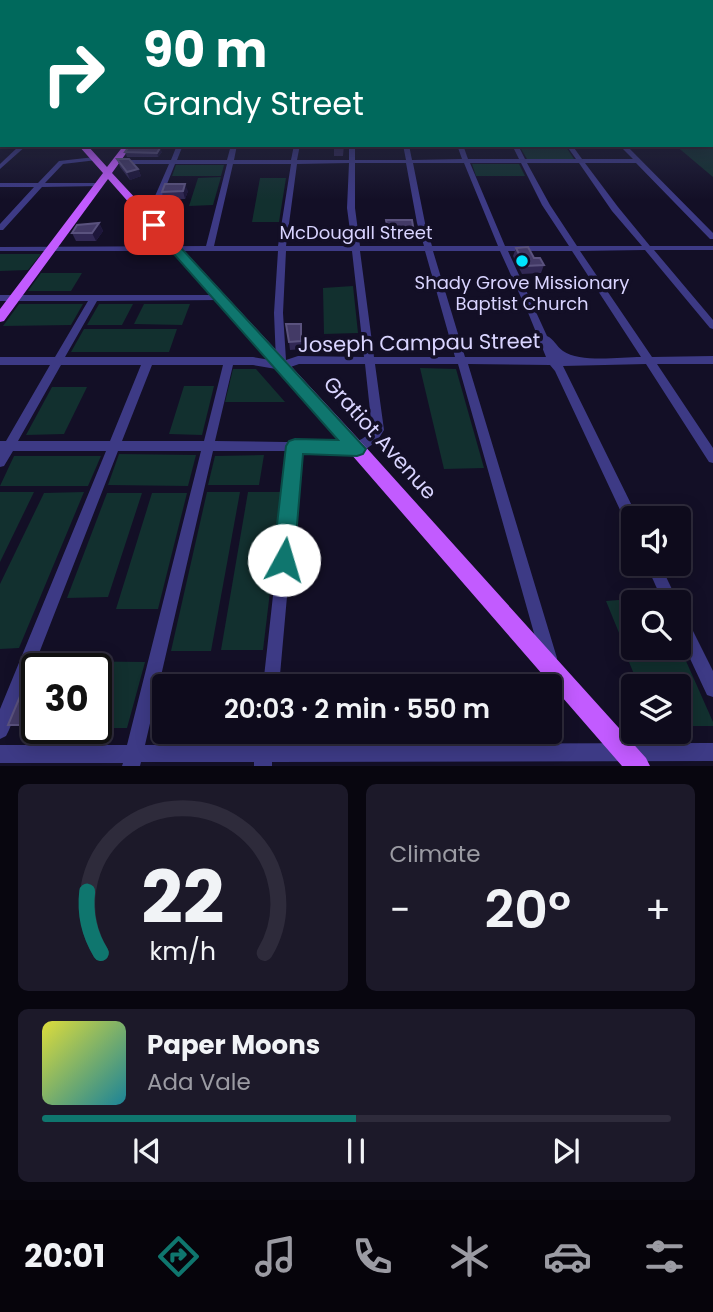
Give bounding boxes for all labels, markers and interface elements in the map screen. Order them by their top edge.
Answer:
text: 90 m [143,16,267,84]
icon: right [28,28,119,119]
text: Grandy Street [143,81,364,126]
pin [124,195,184,255]
icon: arrive [135,206,173,244]
street label: McDougall Street [280,220,432,245]
marker: Shady Grove Missionary Baptist Church [514,253,530,269]
place label: Shady Grove Missionary Baptist Church [415,270,629,316]
street label: Joseph Campau Street [297,326,541,359]
street label: Gratiot Avenue [317,370,444,506]
map controls [621,506,691,744]
button: sound [621,506,691,576]
position arrow [247,523,321,597]
button: search [621,590,691,660]
speed limit sign: 30 [21,653,112,744]
button: layers [621,674,691,744]
text: 20:03 · 2 min · 550 m [224,691,490,727]
text: Climate [390,838,480,870]
text: 22 [141,848,224,949]
text: 20° [484,873,571,946]
text: − [390,883,410,936]
text: + [645,883,671,936]
text: km/h [149,934,216,969]
text: Paper Moons [147,1027,320,1063]
text: Ada Vale [147,1066,251,1098]
icon: previous [128,1132,166,1170]
icon: pause [337,1132,375,1170]
icon: next [547,1132,585,1170]
icon: directions [154,1232,203,1281]
icon: music [251,1232,300,1281]
icon: phone [348,1232,397,1281]
icon: climate [445,1232,494,1281]
icon: car [543,1232,592,1281]
icon: filters [640,1232,689,1281]
text: 20:01 [24,1233,105,1278]

